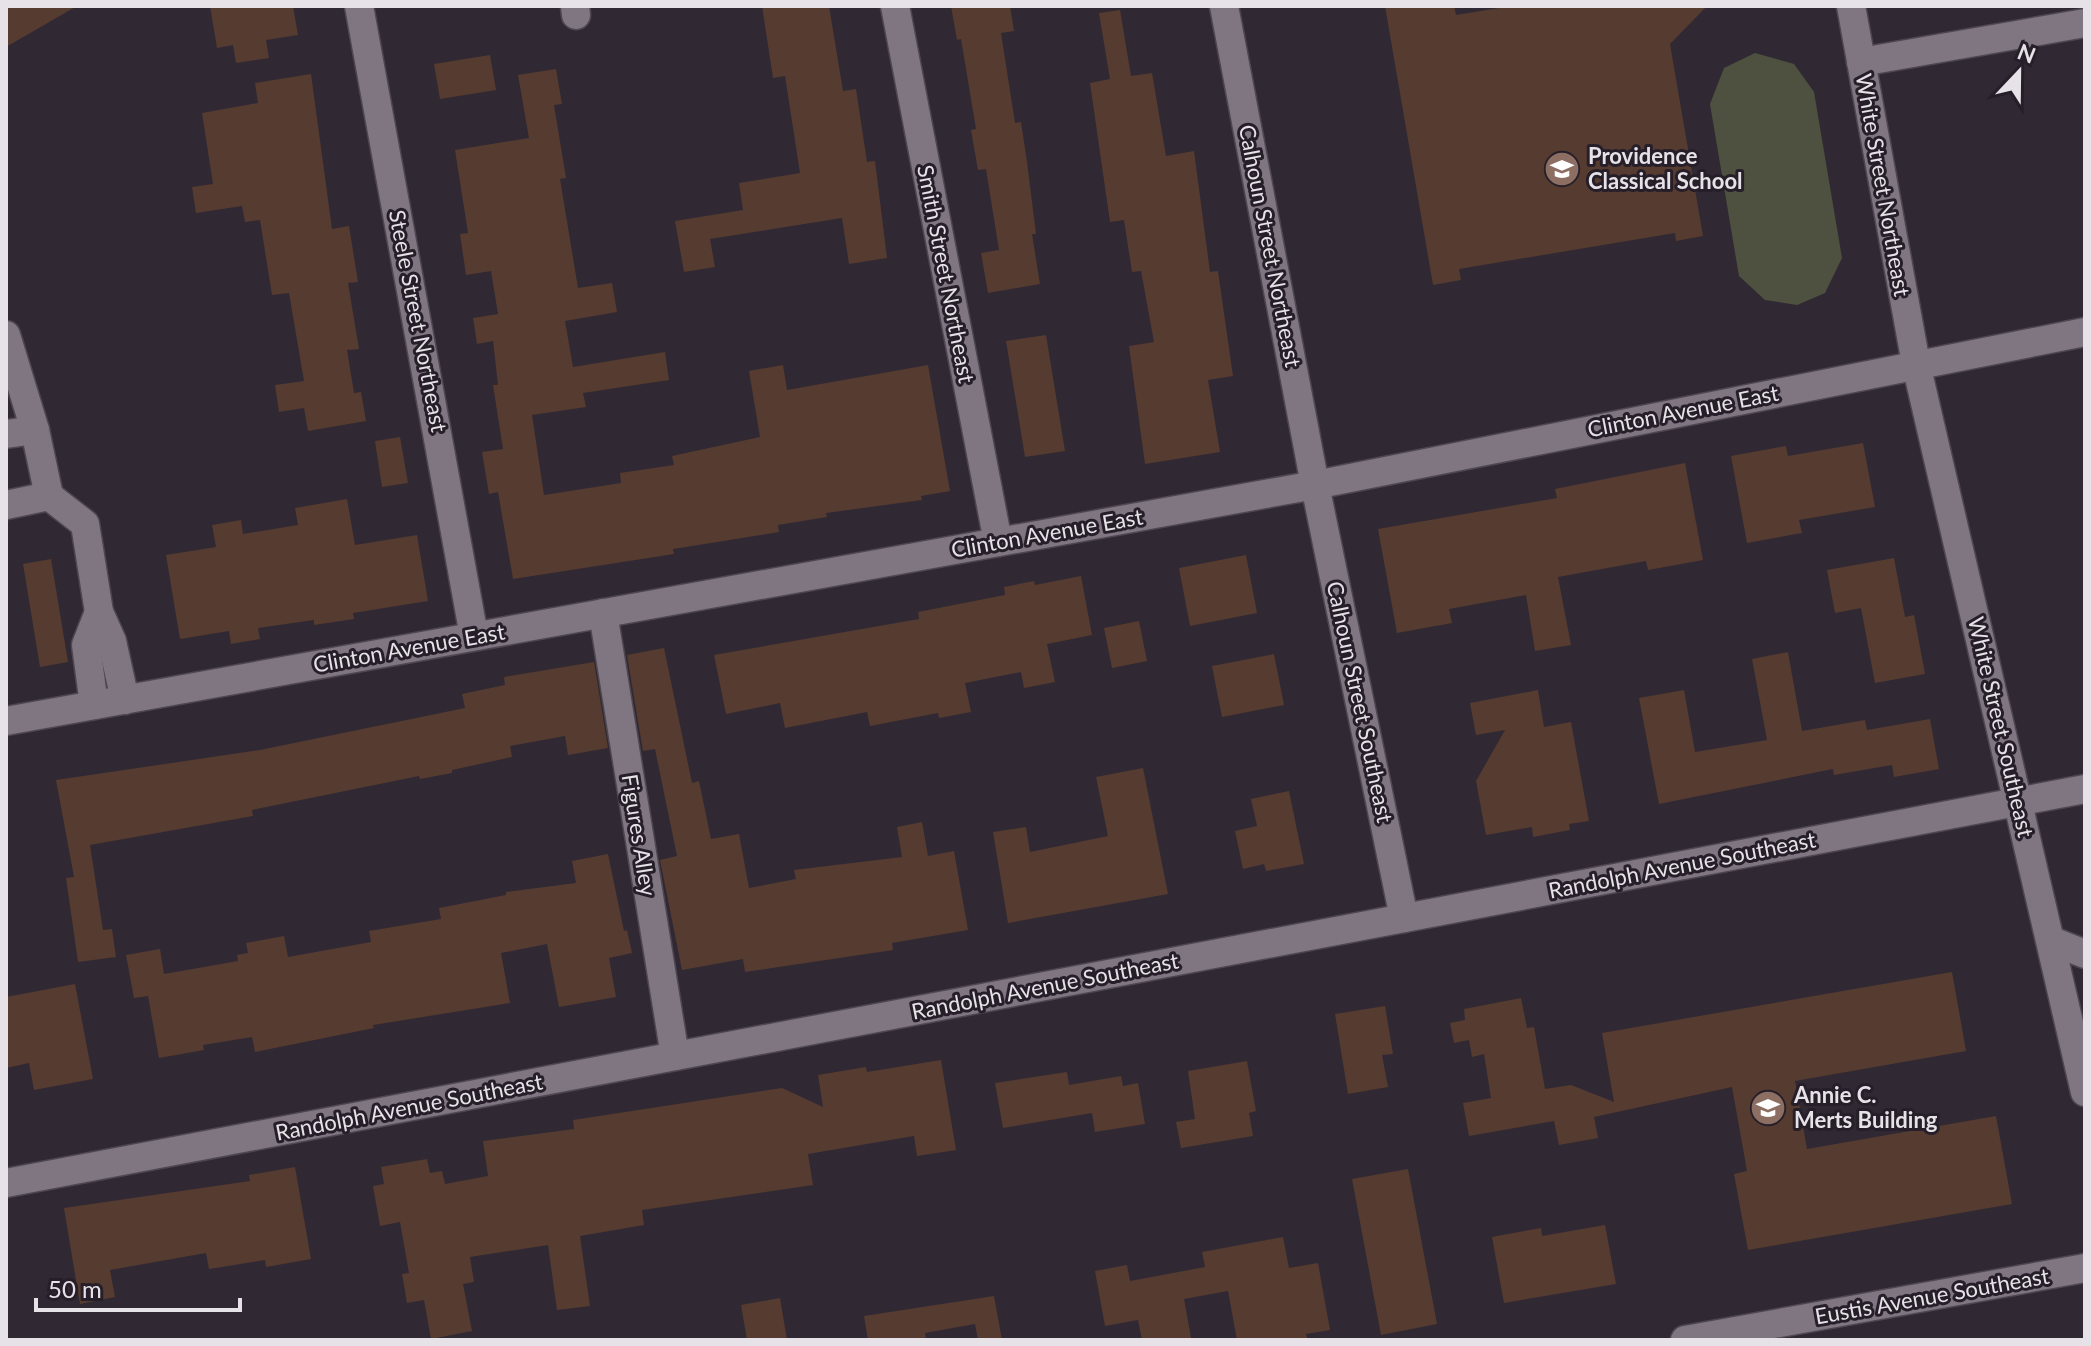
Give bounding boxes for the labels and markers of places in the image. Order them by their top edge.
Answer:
place label: Providence Classical School [1588,142,1742,194]
school or university icon: Providence Classical School [1543,150,1581,188]
place label: Annie C. Merts Building [1793,1081,1938,1133]
school or university icon: Annie C. Merts Building [1749,1089,1787,1127]

